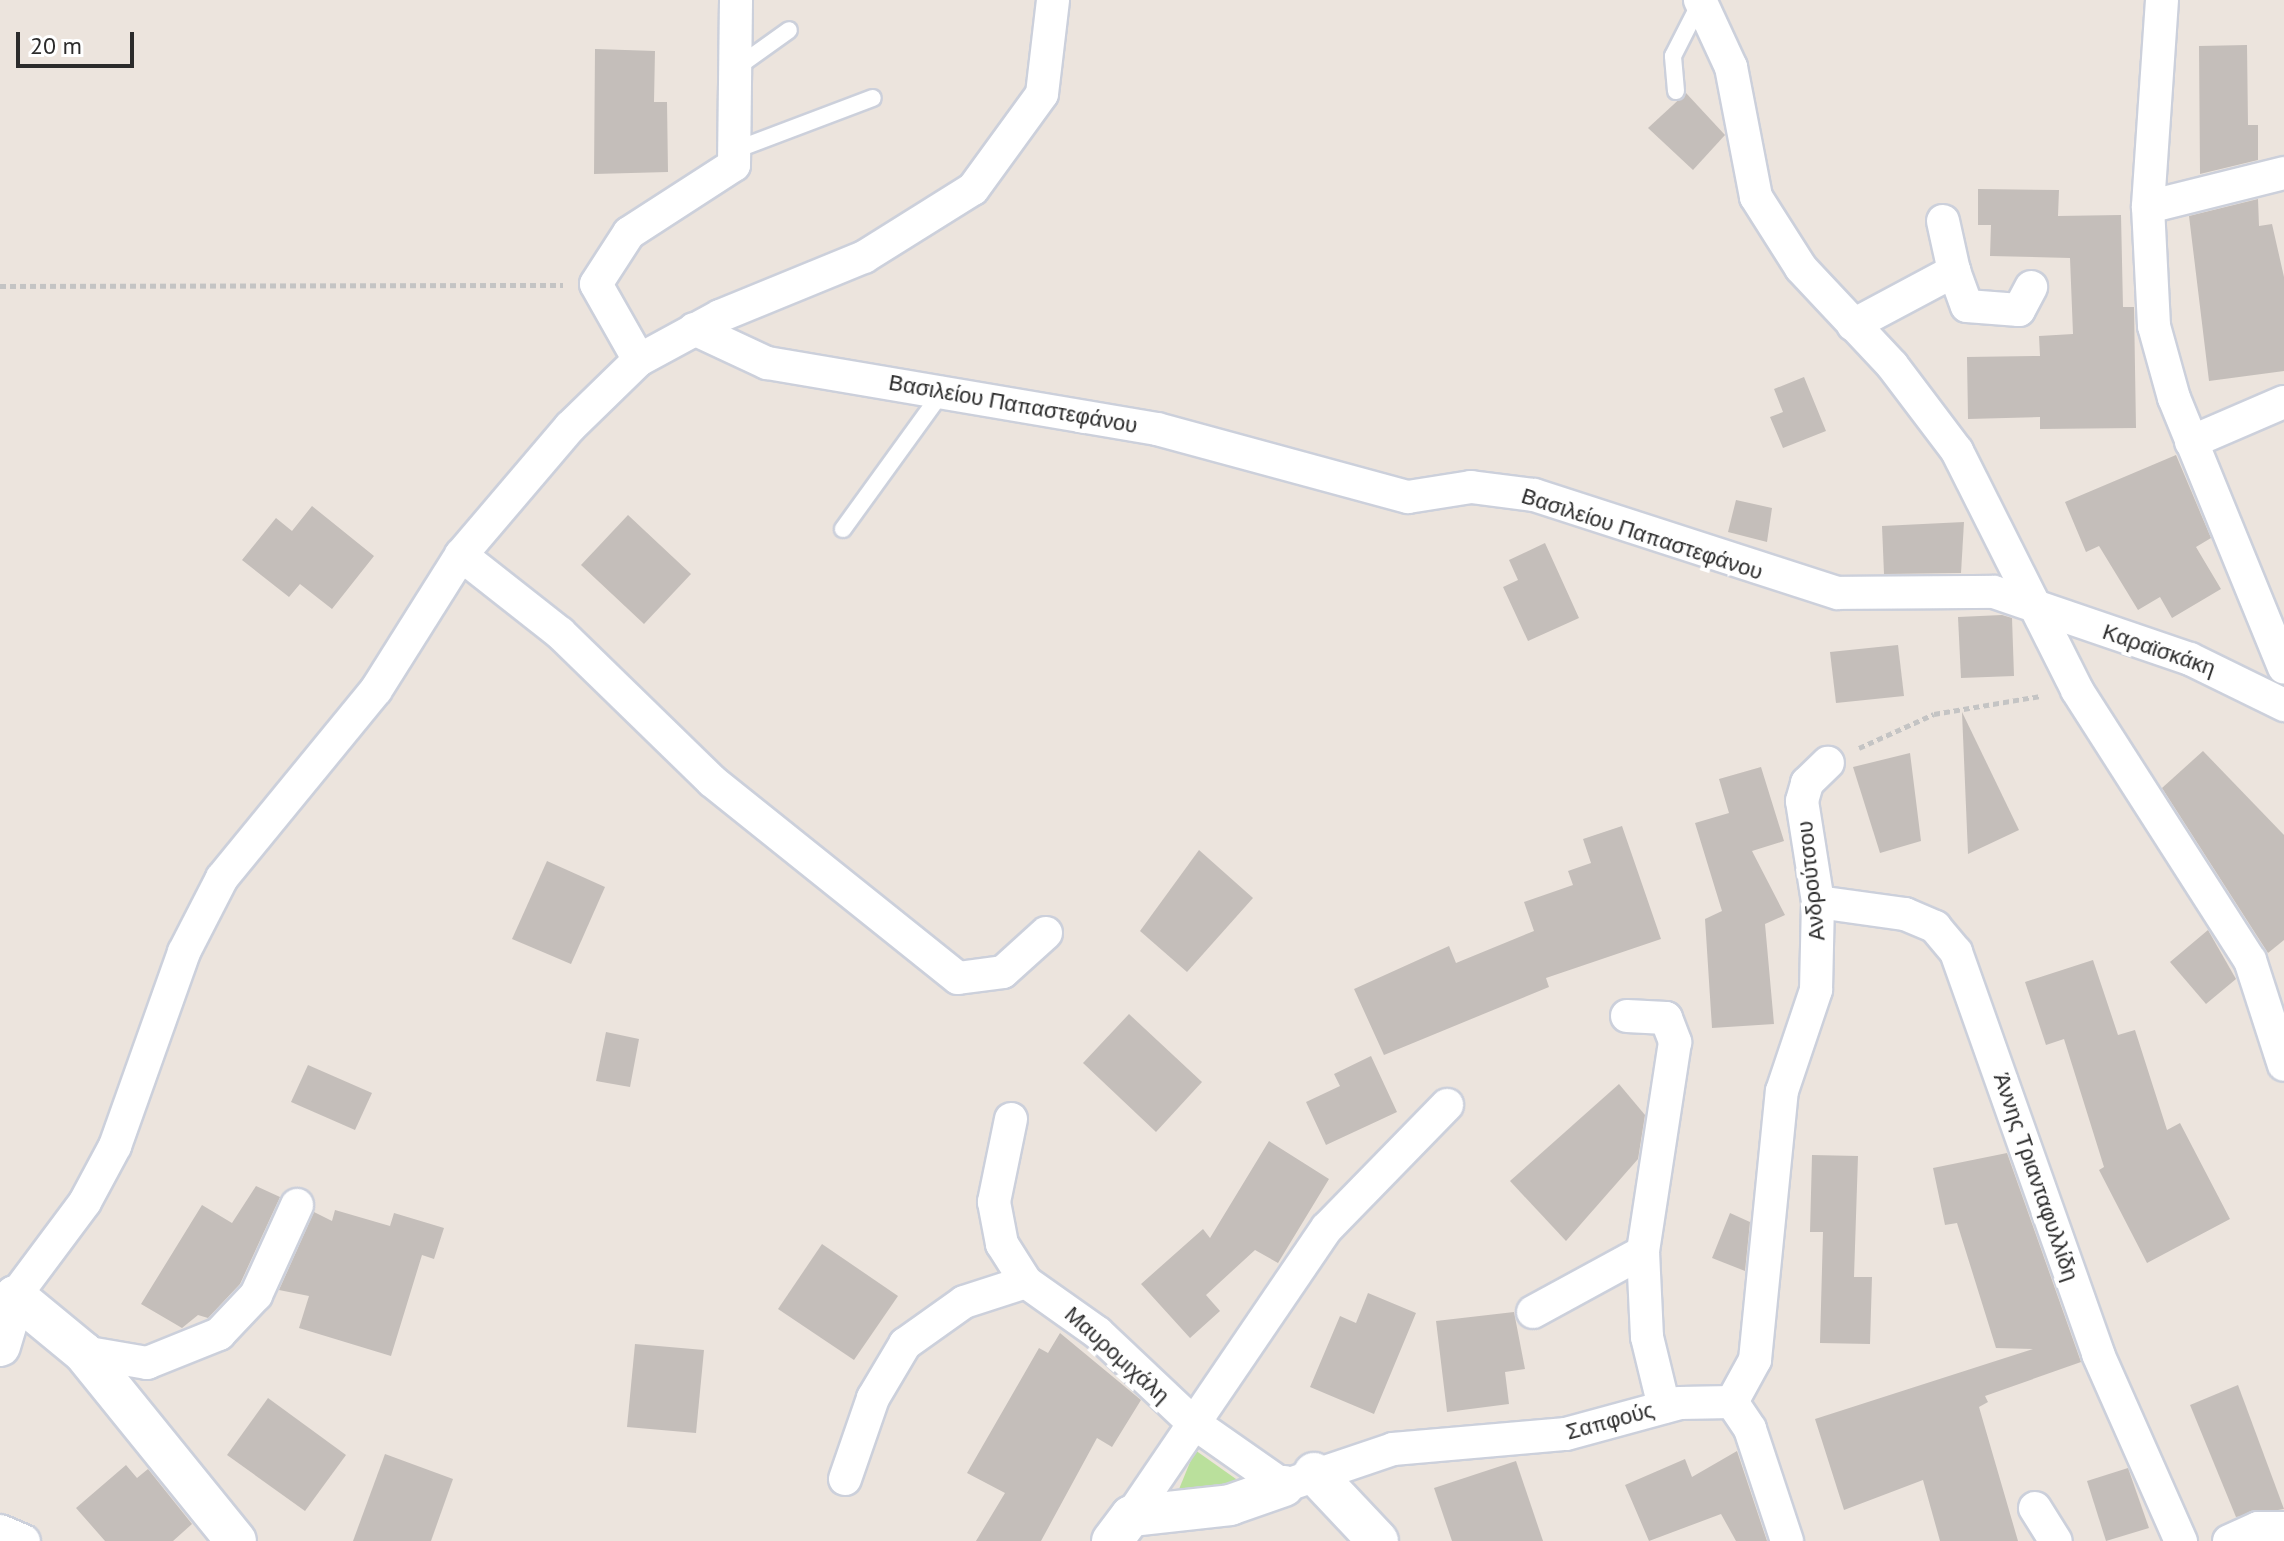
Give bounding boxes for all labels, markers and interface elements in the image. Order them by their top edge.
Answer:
scale bar [20,16,138,66]
text: 20 m [30,30,82,61]
street label: Βασιλείου Παπαστεφάνου [887,369,1139,439]
street label: Βασιλείου Παπαστεφάνου [1518,483,1766,585]
street label: Καραϊσκάκη [2099,618,2219,682]
street label: Ανδρούτσου [1792,820,1830,942]
street label: Άννης Τριανταφυλλίδη [1988,1069,2084,1285]
street label: Μαυρομιχάλη [1059,1301,1175,1409]
street label: Σαπφούς [1563,1397,1657,1445]

